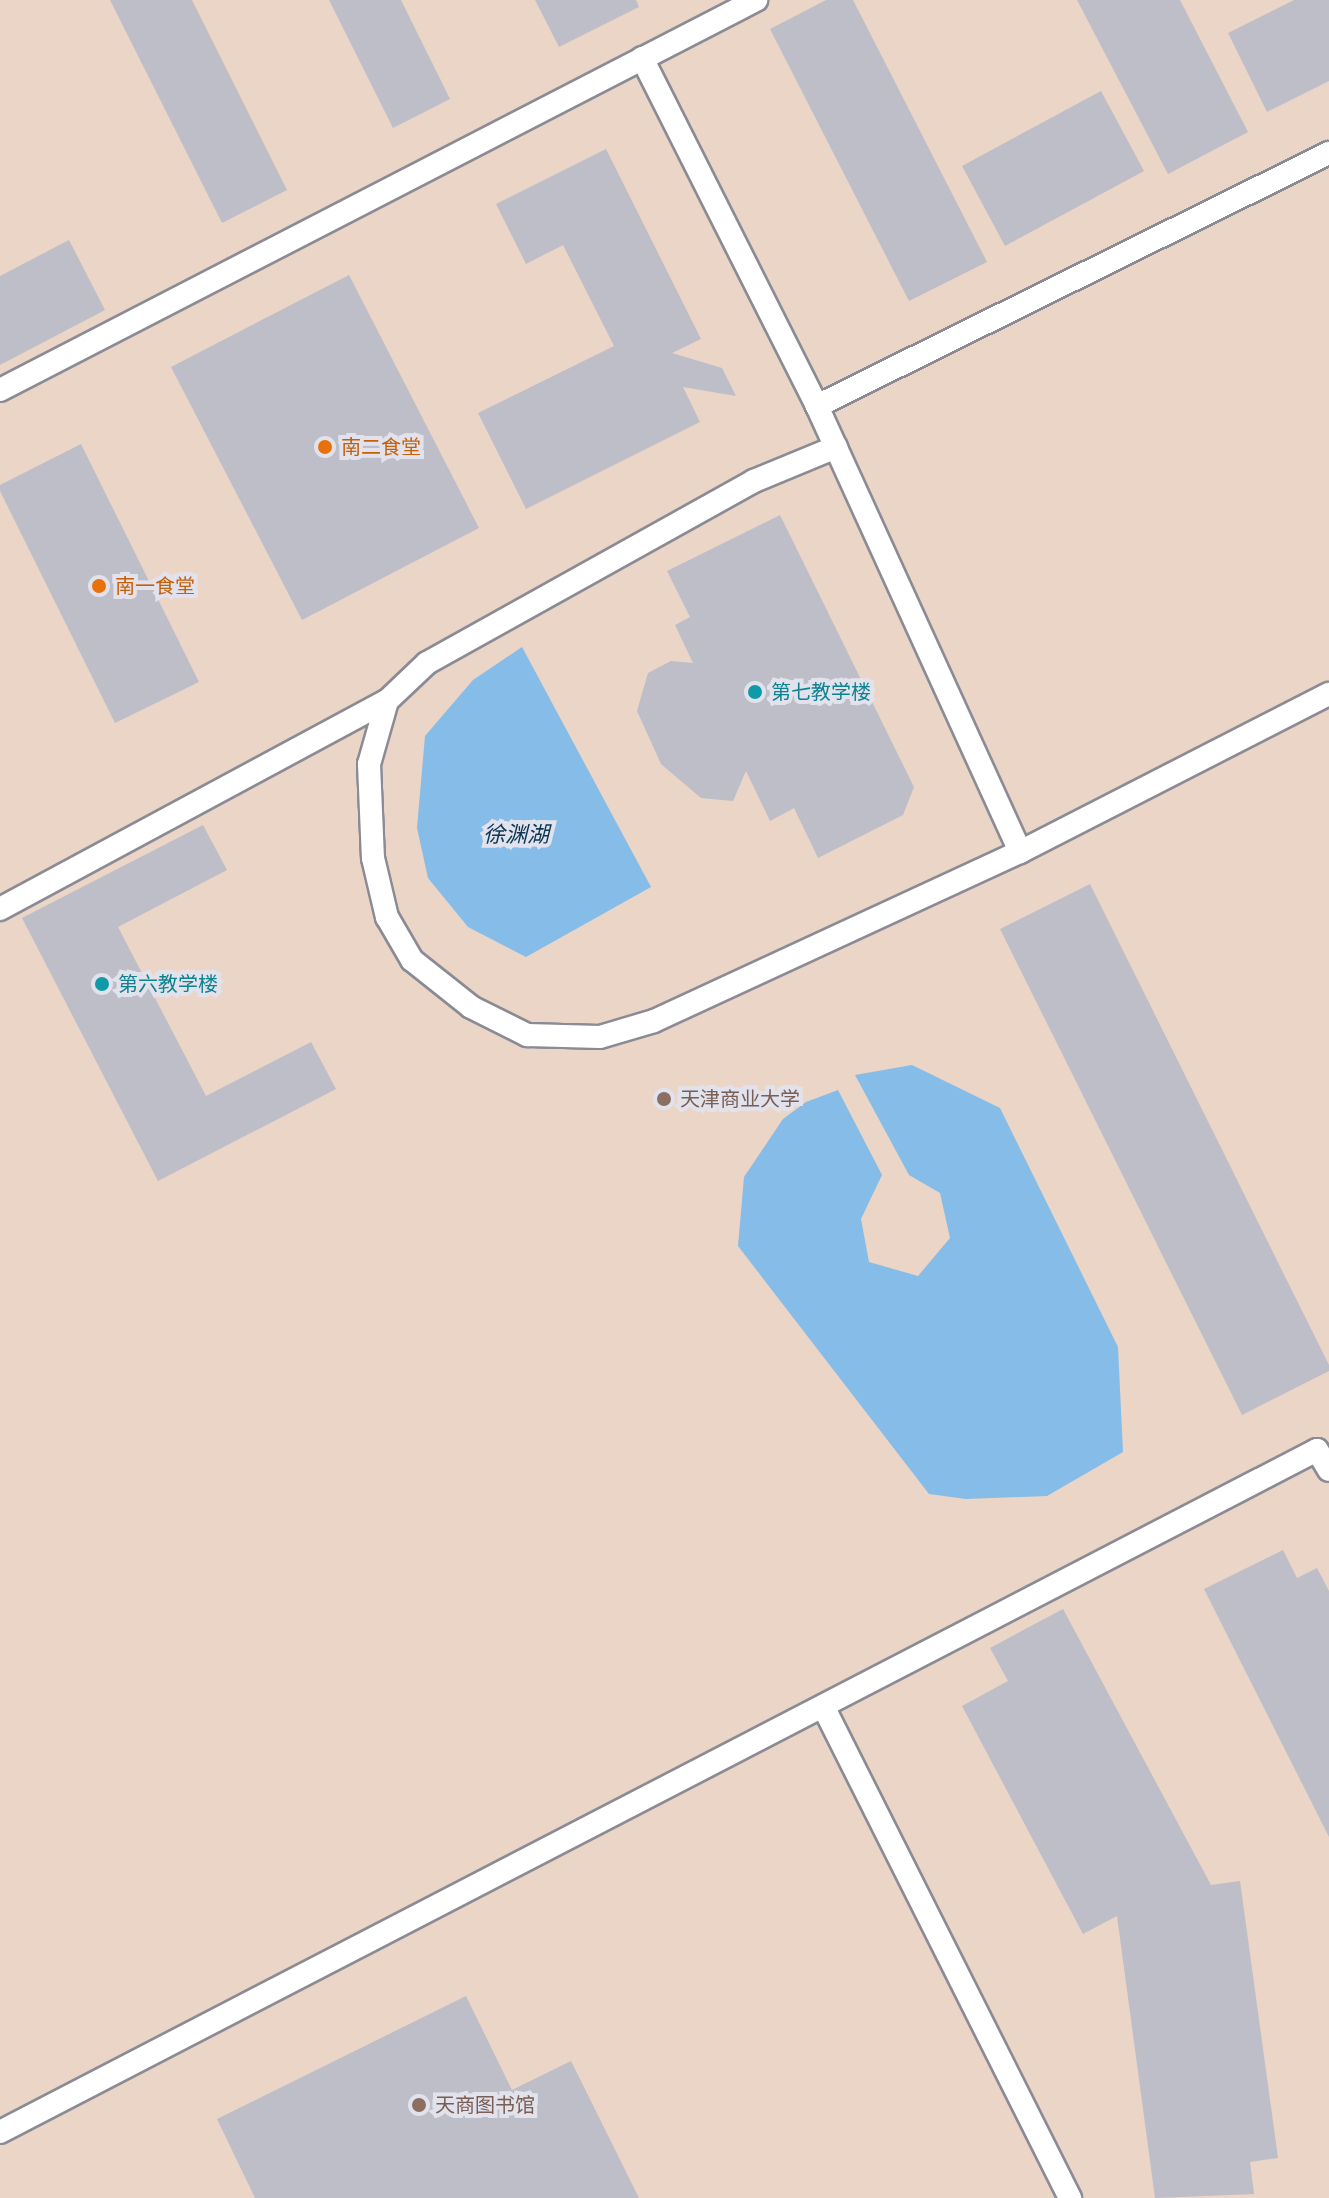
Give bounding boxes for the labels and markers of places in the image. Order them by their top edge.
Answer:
place label: 南二食堂 [341,435,421,459]
marker: 南二食堂 [316,438,334,456]
place label: 南一食堂 [115,574,195,598]
marker: 南一食堂 [90,577,108,595]
place label: 第七教学楼 [771,680,871,704]
marker: 第七教学楼 [746,683,764,701]
place label: 第六教学楼 [118,972,218,996]
marker: 第六教学楼 [93,975,111,993]
place label: 天津商业大学 [680,1087,800,1111]
marker: 天津商业大学 [655,1090,673,1108]
place label: 天商图书馆 [435,2093,535,2117]
marker: 天商图书馆 [410,2096,428,2114]

